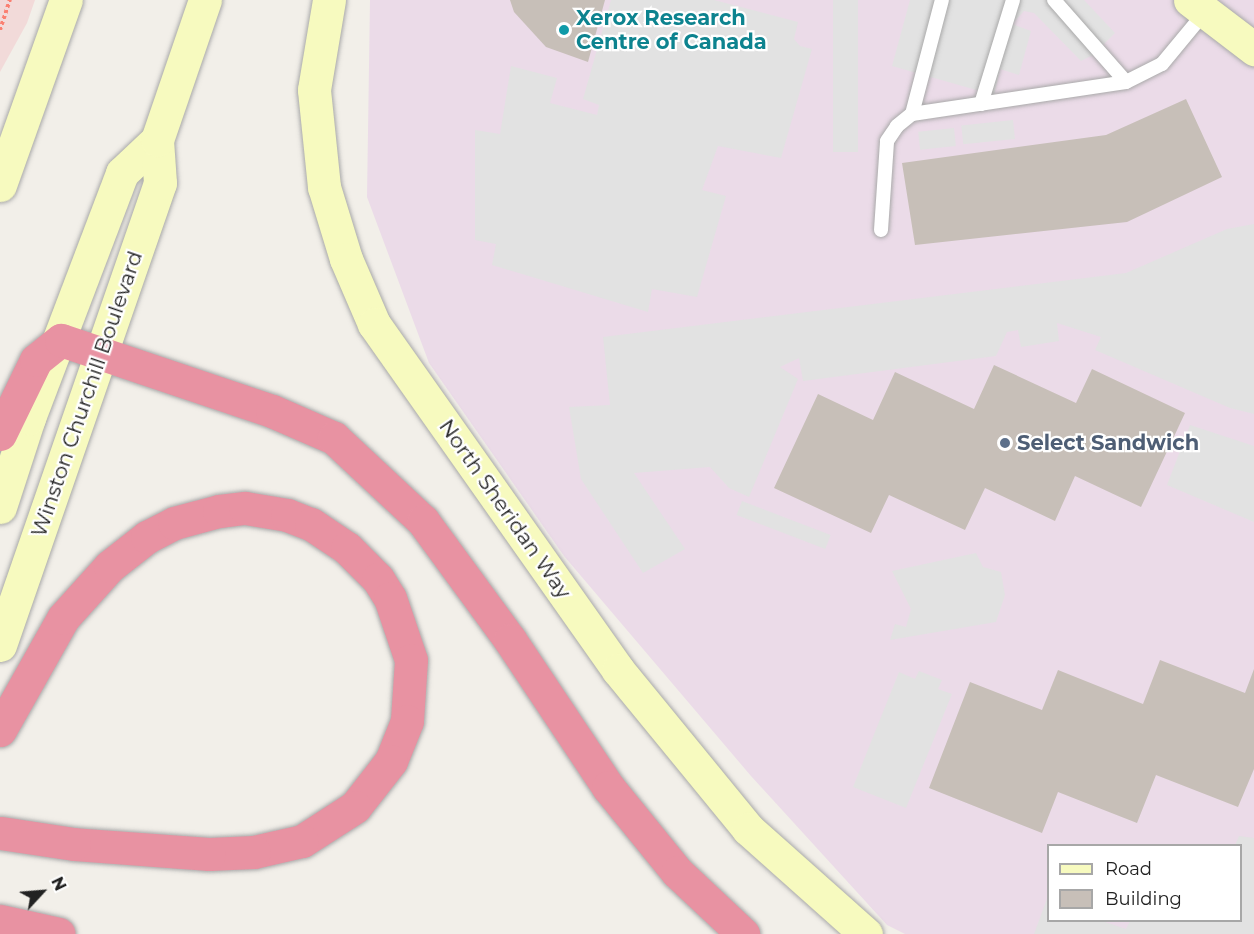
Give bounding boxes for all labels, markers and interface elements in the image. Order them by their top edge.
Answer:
place label: Xerox Research Centre of Canada [576,5,767,55]
marker: Xerox Research Centre of Canada [557,23,571,37]
street label: Winston Churchill Boulevard [26,248,148,540]
street label: North Sheridan Way [434,415,576,603]
place label: Select Sandwich [1017,430,1199,456]
marker: Select Sandwich [998,436,1012,450]
legend [1047,844,1242,922]
text: Road [1105,858,1152,880]
north arrow [12,862,72,922]
text: N [47,874,70,894]
text: Building [1105,888,1182,910]

